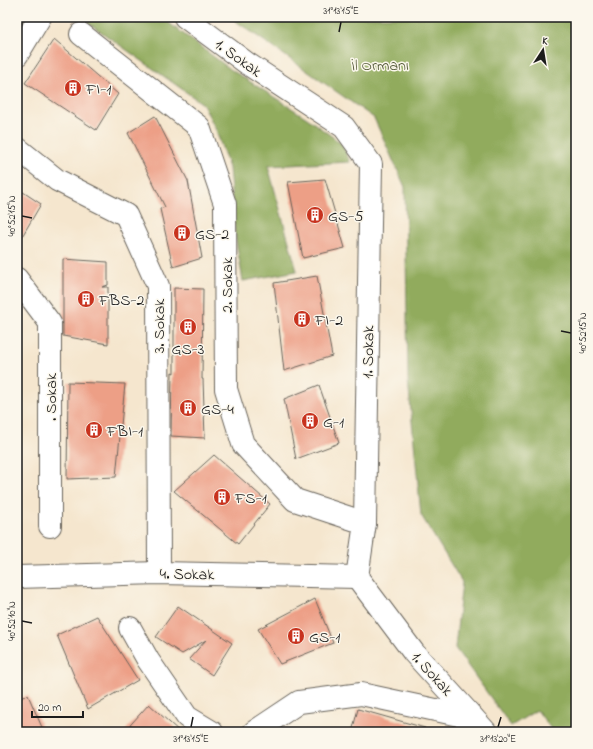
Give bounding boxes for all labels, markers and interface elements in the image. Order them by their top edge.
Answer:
text: 31°13'15"E [323,4,359,19]
north arrow [523,30,563,70]
street label: 1. Sokak [209,33,267,85]
text: K [541,33,550,50]
park label: İl Ormanı [351,54,409,78]
building icon: FI-1 [63,78,83,98]
place label: FI-1 [85,78,111,102]
text: 40°52'15"N [5,195,20,236]
building icon: GS-5 [305,205,325,225]
place label: GS-5 [328,205,363,229]
building icon: GS-2 [172,223,192,243]
place label: GS-2 [195,223,229,247]
street label: 2. Sokak [216,256,240,313]
building icon: FBS-2 [76,289,96,309]
place label: FBS-2 [98,289,144,313]
street label: 3. Sokak [148,298,172,353]
building icon: FI-2 [292,309,312,329]
place label: FI-2 [314,309,343,333]
text: 40°52'15"N [576,312,591,353]
building icon: GS-3 [178,317,198,337]
street label: 1. Sokak [357,324,381,379]
place label: GS-3 [172,338,204,362]
street label: . Sokak [40,372,64,421]
building icon: GS-4 [178,398,198,418]
place label: GS-4 [201,398,234,422]
building icon: G-1 [300,411,320,431]
place label: G-1 [323,411,344,435]
building icon: FBI-1 [84,420,104,440]
place label: FBI-1 [106,420,143,444]
building icon: FS-1 [212,487,232,507]
place label: FS-1 [234,487,267,511]
street label: 4. Sokak [159,563,215,587]
text: 40°52'10"N [5,601,20,641]
building icon: GS-1 [286,626,306,646]
place label: GS-1 [309,626,340,650]
street label: 1. Sokak [405,647,459,703]
scale bar [32,693,83,719]
text: 20 m [38,699,61,717]
text: 31°13'15"E [173,732,209,747]
text: 31°13'20"E [480,732,516,747]

